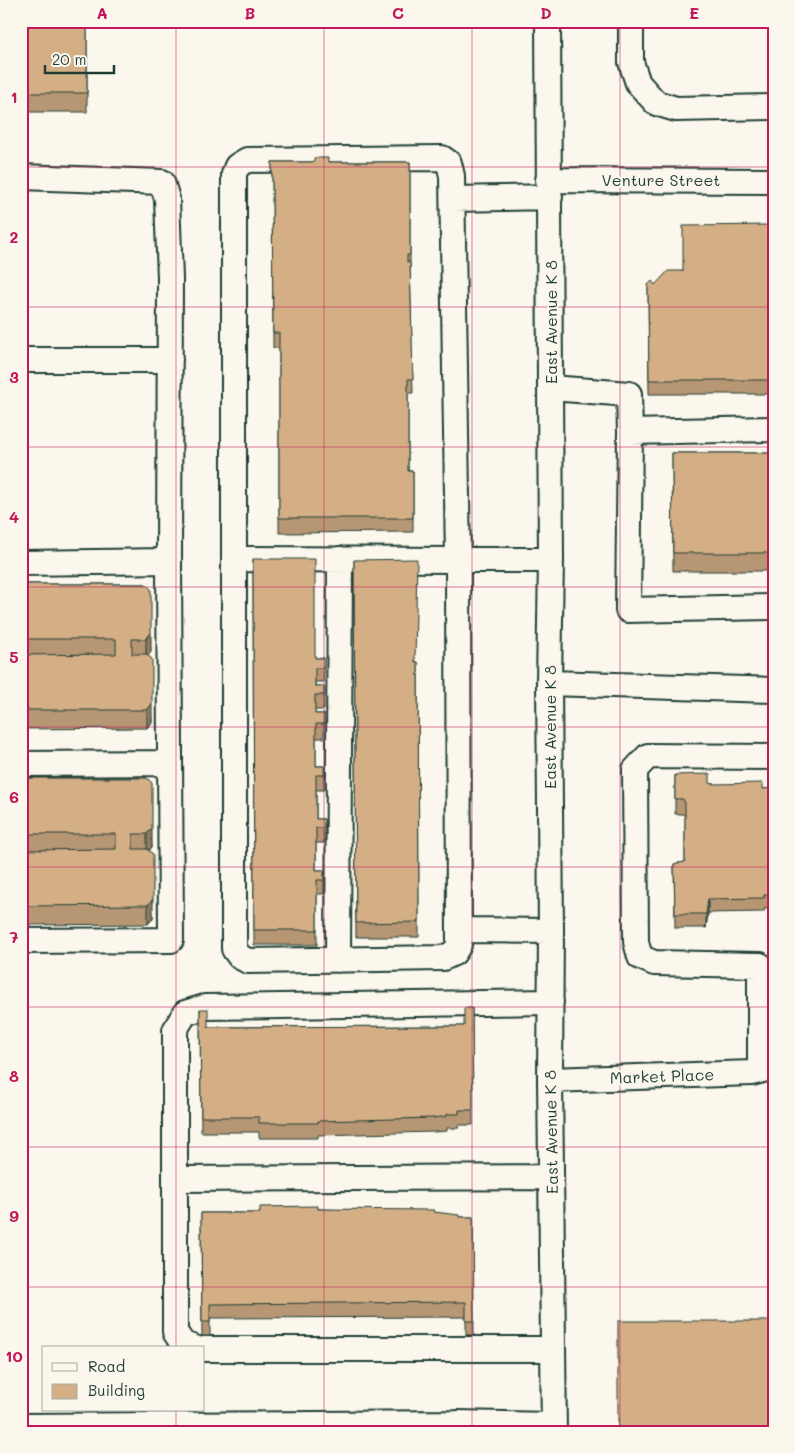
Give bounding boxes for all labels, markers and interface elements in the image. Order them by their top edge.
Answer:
text: A [96,2,108,23]
text: B [245,2,255,23]
text: C [392,2,404,23]
text: D [540,2,552,23]
text: E [689,2,699,23]
scale bar [45,42,114,74]
text: 20 m [52,49,86,69]
text: 1 [10,86,18,107]
street label: Venture Street [602,169,720,190]
text: 2 [10,226,19,247]
street label: East Avenue K 8 [540,260,561,384]
text: 3 [9,366,19,387]
text: 4 [9,506,19,527]
text: 5 [9,646,19,667]
street label: East Avenue K 8 [539,665,560,789]
text: 6 [9,786,19,807]
text: 7 [10,926,19,947]
street label: Market Place [609,1063,715,1088]
text: 8 [9,1065,19,1086]
street label: East Avenue K 8 [539,1069,562,1194]
text: 9 [9,1205,19,1226]
text: 10 [5,1345,23,1366]
legend [42,1346,205,1412]
text: Road [88,1356,125,1376]
text: Building [88,1380,145,1400]

